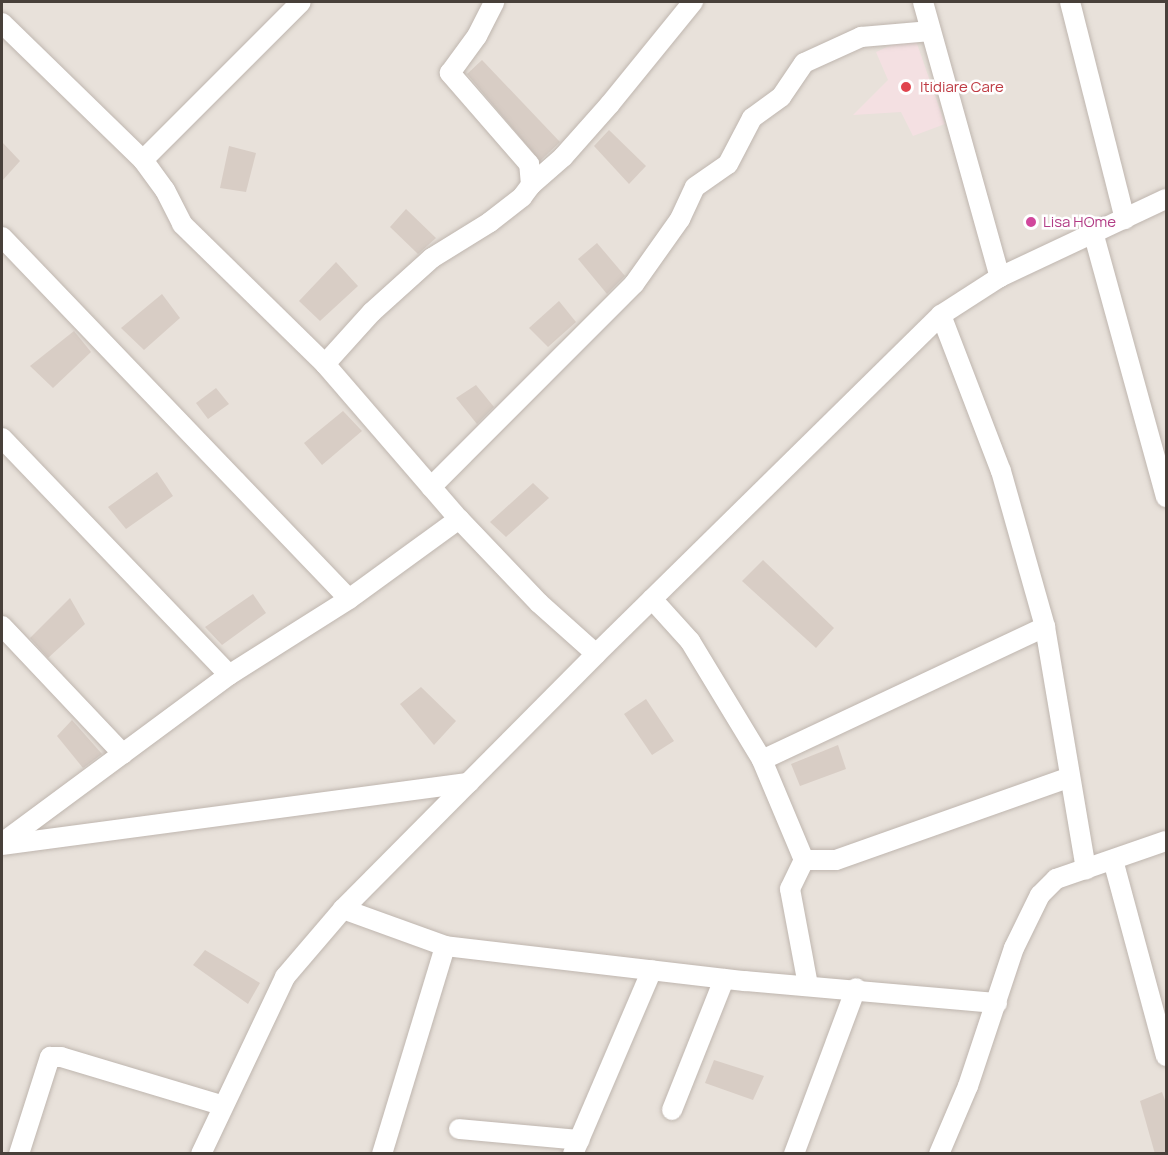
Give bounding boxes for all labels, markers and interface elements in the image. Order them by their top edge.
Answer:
marker: Itidiare Care [897,78,915,96]
place label: Itidiare Care [920,78,1004,96]
place label: Lisa HOme [1043,213,1116,231]
marker: Lisa HOme [1024,215,1038,229]

